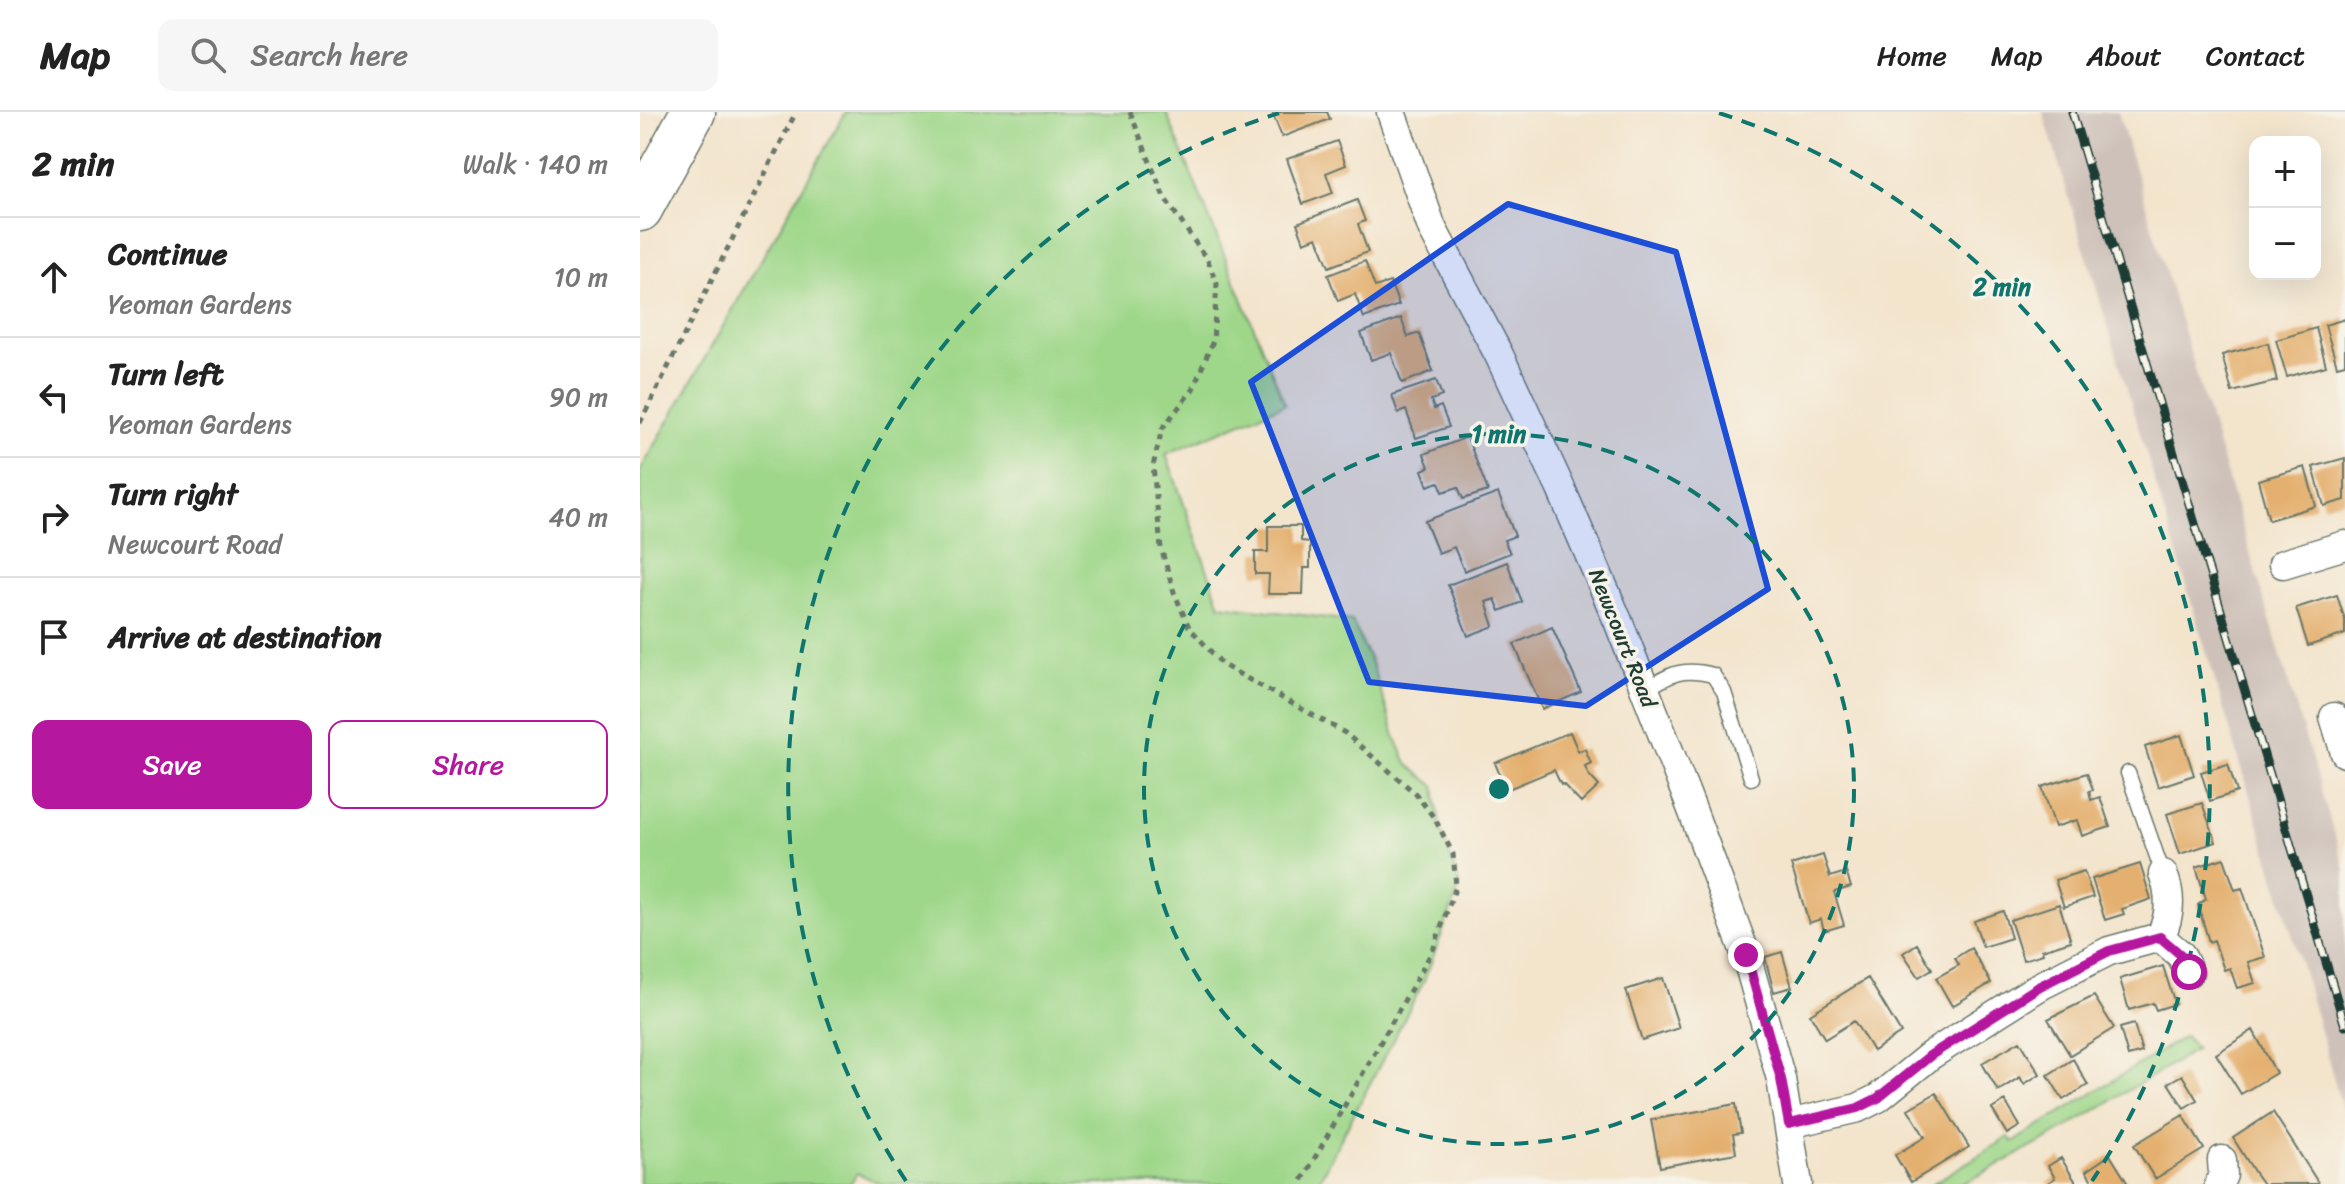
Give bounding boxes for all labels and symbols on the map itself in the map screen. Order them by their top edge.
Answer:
text: 2 min [1972,266,2031,308]
text: 1 min [1472,413,1526,455]
street label: Newcourt Road [1577,562,1669,715]
centre of rings [1485,775,1513,803]
route end [1728,937,1764,973]
route start [2171,954,2207,990]

